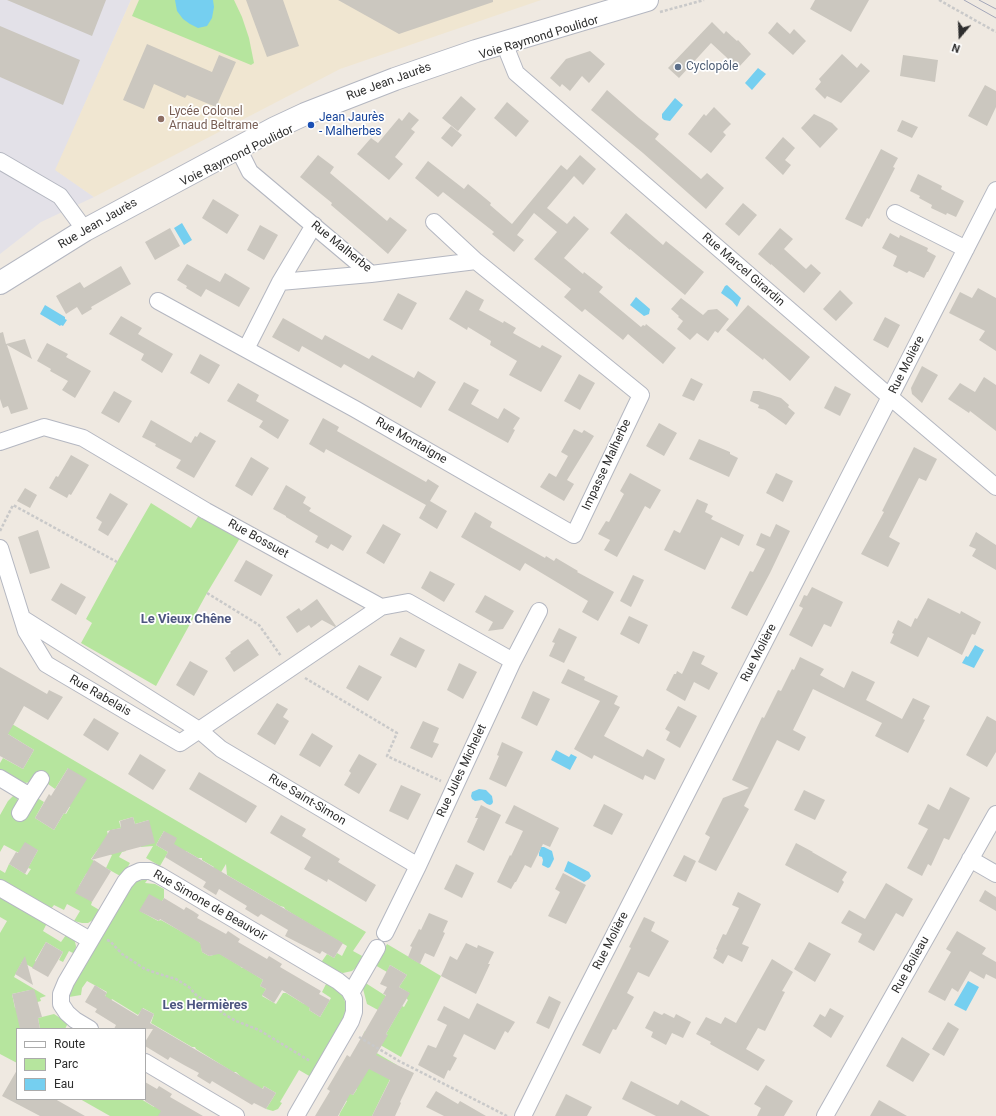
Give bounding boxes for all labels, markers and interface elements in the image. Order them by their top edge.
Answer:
street label: Voie Raymond Poulidor [478,13,600,63]
north arrow [940,16,980,56]
text: N [950,40,962,55]
street label: Rue Jean Jaurès [345,60,433,104]
place label: Cyclopôle [686,60,738,74]
marker: Cyclopôle [673,62,683,72]
place label: Lycée Colonel Arnaud Beltrame [169,105,258,133]
place label: Jean Jaurès - Malherbes [319,111,384,139]
marker: Lycée Colonel Arnaud Beltrame [156,114,166,124]
marker: Jean Jaurès - Malherbes [306,120,316,130]
street label: Voie Raymond Poulidor [178,122,296,190]
street label: Rue Jean Jaurès [56,196,140,252]
street label: Rue Malherbe [308,218,374,276]
street label: Rue Marcel Girardin [699,230,787,310]
street label: Rue Molière [886,334,928,396]
street label: Rue Montaigne [373,415,449,467]
street label: Impasse Malherbe [580,417,634,513]
street label: Rue Bossuet [225,516,291,562]
district label: Le Vieux Chêne [141,612,231,628]
street label: Rue Molière [738,622,780,684]
street label: Rue Rabelais [67,673,133,719]
street label: Rue Jules Michelet [434,722,490,820]
street label: Rue Saint-Simon [266,771,348,829]
street label: Rue Simone de Beauvoir [150,867,270,945]
street label: Rue Molière [590,910,632,972]
street label: Rue Boileau [889,934,933,996]
district label: Les Hermières [163,998,247,1014]
legend [16,1028,146,1100]
text: Route [54,1037,85,1051]
text: Parc [54,1057,78,1071]
text: Eau [54,1077,74,1091]

